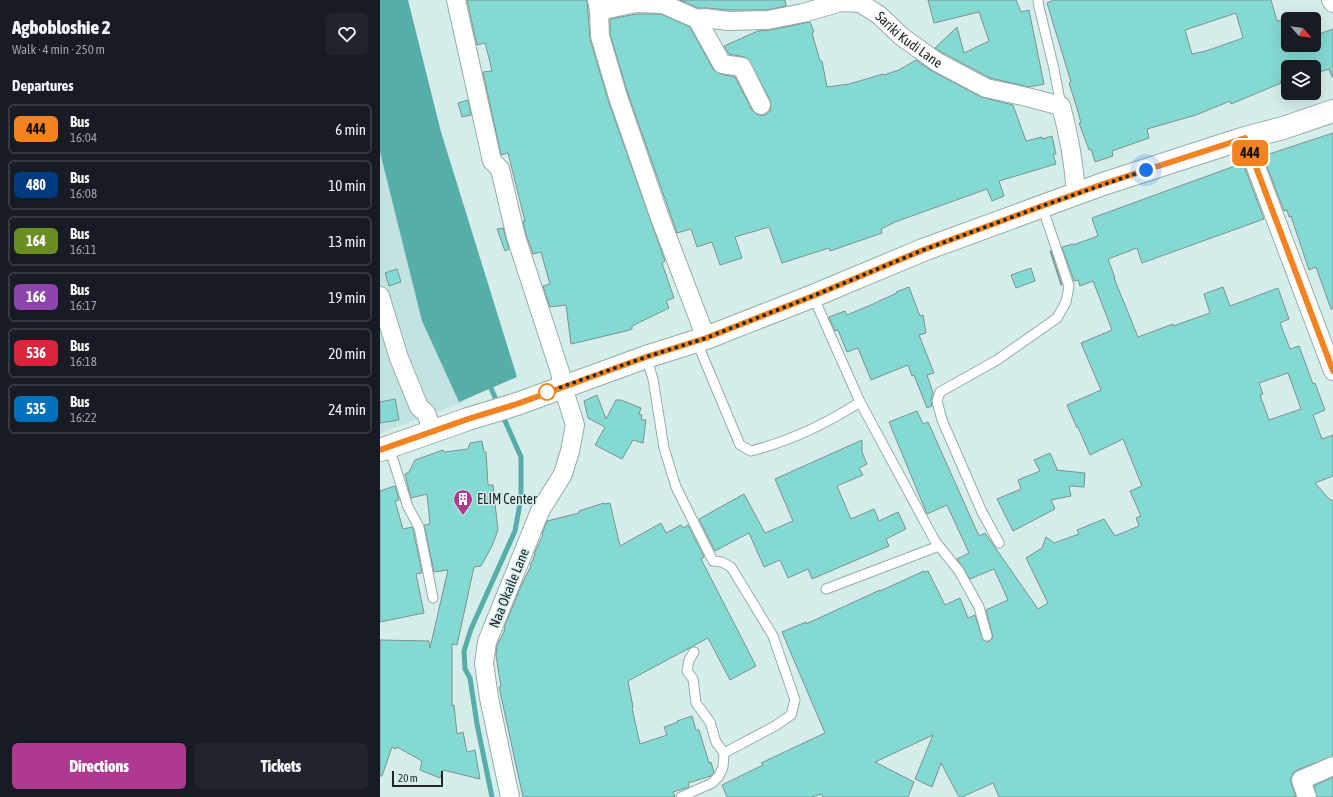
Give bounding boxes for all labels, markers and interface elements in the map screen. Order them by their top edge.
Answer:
street label: Sariki Kudi Lane [872,8,945,71]
north arrow [1281,12,1321,52]
map controls [1281,12,1321,100]
button: heart [326,13,368,55]
text: Agbobloshie 2 [12,16,111,38]
text: Walk · 4 min · 250 m [12,42,105,57]
button: layers [1281,60,1321,100]
text: Departures [12,77,74,94]
text: Bus [70,113,90,130]
text: 444 [26,121,46,137]
text: 6 min [335,121,366,138]
text: 16:04 [70,130,97,145]
line badge: 444 [1227,140,1273,166]
text: 444 [1240,145,1260,161]
your location [1136,160,1156,180]
text: Bus [70,169,90,186]
text: 480 [26,177,46,193]
text: 10 min [328,177,366,194]
text: 16:08 [70,186,97,201]
text: Bus [70,225,90,242]
text: 164 [26,233,46,249]
text: 13 min [328,233,366,250]
text: 16:11 [70,242,97,257]
text: Bus [70,281,90,298]
text: 166 [26,289,46,305]
text: 19 min [328,289,366,306]
text: 16:17 [70,298,97,313]
text: Bus [70,337,90,354]
text: 536 [26,345,46,361]
text: 20 min [328,345,366,362]
text: 16:18 [70,354,97,369]
unlabelled marker [538,383,556,401]
text: Bus [70,393,90,410]
text: 535 [26,401,46,417]
text: 24 min [328,401,366,418]
text: 16:22 [70,410,97,425]
building icon: ELIM Center [452,488,474,516]
place label: ELIM Center [477,491,538,507]
street label: Naa Okaile Lane [486,546,532,630]
button: Directions [12,743,186,789]
button: Tickets [194,743,368,789]
scale bar [392,769,443,788]
text: 20 m [398,772,418,784]

